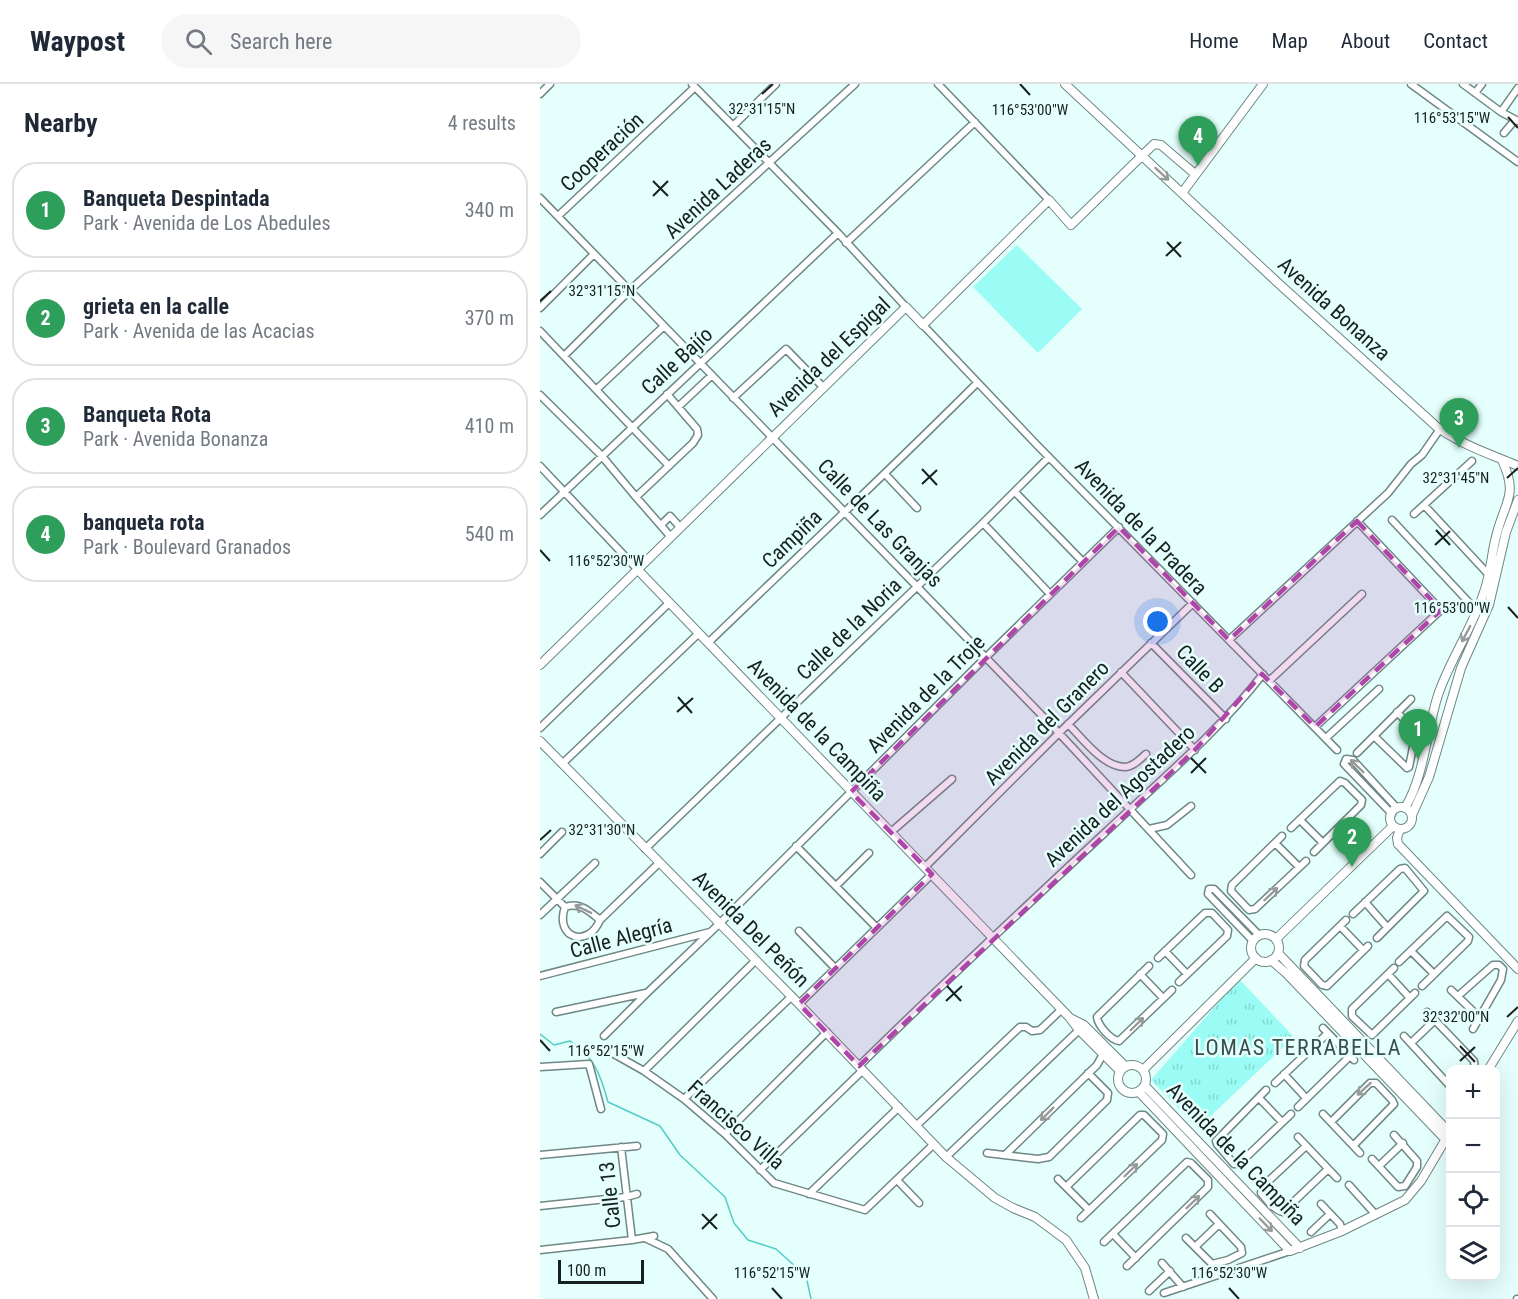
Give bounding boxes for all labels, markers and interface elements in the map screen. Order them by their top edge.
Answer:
search box [161,14,581,68]
text: Waypost [30,25,125,58]
icon: search [182,25,215,58]
text: Search here [230,29,332,54]
text: Home [1189,29,1239,53]
text: Map [1272,29,1308,53]
text: About [1341,29,1390,53]
text: Contact [1423,29,1488,53]
text: 32°31'15"N [729,100,795,118]
text: 116°53'00"W [992,101,1069,119]
text: Nearby [24,108,98,138]
street label: Cooperación [556,108,648,196]
text: 116°53'15"W [1414,109,1491,127]
text: 4 results [448,111,516,135]
pin: 4 [1178,116,1218,166]
street label: Avenida Laderas [660,133,776,243]
one-way arrow [1154,167,1169,181]
text: Banqueta Despintada [83,186,270,211]
text: 1 [40,198,51,222]
text: 340 m [465,198,514,222]
text: Park · Avenida de Los Abedules [83,211,331,235]
street label: Avenida Bonanza [1273,252,1395,366]
text: 32°31'15"N [569,282,635,300]
street label: Avenida del Espigal [763,292,895,422]
text: grieta en la calle [83,294,229,319]
text: 2 [40,306,51,330]
text: 370 m [465,306,514,330]
text: Park · Avenida de las Acacias [83,319,315,343]
street label: Calle Bajío [637,322,717,400]
pin: 3 [1440,398,1478,448]
text: Banqueta Rota [83,402,211,427]
text: 3 [40,414,51,438]
text: 410 m [465,414,514,438]
text: Park · Avenida Bonanza [83,427,268,451]
street label: Calle de Las Granjas [813,454,947,592]
street label: Avenida de la Pradera [1070,454,1212,600]
text: 32°31'45"N [1423,469,1489,487]
street label: Campiña [757,505,827,573]
text: banqueta rota [83,510,205,535]
text: 4 [40,522,51,546]
text: 540 m [465,522,514,546]
text: Park · Boulevard Granados [83,535,291,559]
text: 116°52'30"W [568,552,645,570]
street label: Calle de la Noria [792,573,906,685]
text: 116°53'00"W [1414,599,1491,617]
your location [1143,607,1172,636]
one-way arrow [1460,625,1471,643]
street label: Avenida de la Troje [862,630,990,758]
street label: Calle B [1171,640,1229,698]
street label: Avenida de la Campiña [743,654,891,806]
street label: Avenida del Granero [980,656,1114,790]
pin: 1 [1398,710,1438,759]
street label: Avenida del Agostadero [1040,720,1200,872]
one-way arrow [1350,759,1365,773]
pin: 2 [1332,818,1372,867]
text: 32°31'30"N [569,821,635,839]
street label: Avenida Del Peñón [688,866,814,992]
one-way arrow [1264,887,1279,901]
one-way arrow [575,903,593,915]
street label: Calle Alegría [567,913,675,963]
text: 32°32'00"N [1423,1008,1489,1026]
one-way arrow [1130,1016,1145,1031]
district label: LOMAS TERRABELLA [1194,1035,1402,1060]
text: 116°52'15"W [568,1042,645,1060]
map controls [1446,1065,1500,1281]
button: + [1446,1065,1500,1119]
street label: Francisco Villa [683,1075,789,1175]
street label: Avenida de la Campiña [1162,1078,1310,1230]
one-way arrow [1357,1082,1372,1096]
one-way arrow [1039,1106,1054,1121]
button: − [1446,1119,1500,1173]
street label: Calle 13 [595,1160,625,1230]
one-way arrow [1123,1162,1138,1177]
button: locate [1446,1173,1500,1227]
one-way arrow [1185,1195,1200,1209]
one-way arrow [1259,1218,1273,1233]
button: layers [1446,1227,1500,1281]
scale bar [558,1257,644,1284]
text: 100 m [567,1261,606,1280]
text: 116°52'15"W [734,1264,811,1282]
text: 116°52'30"W [1191,1264,1268,1282]

